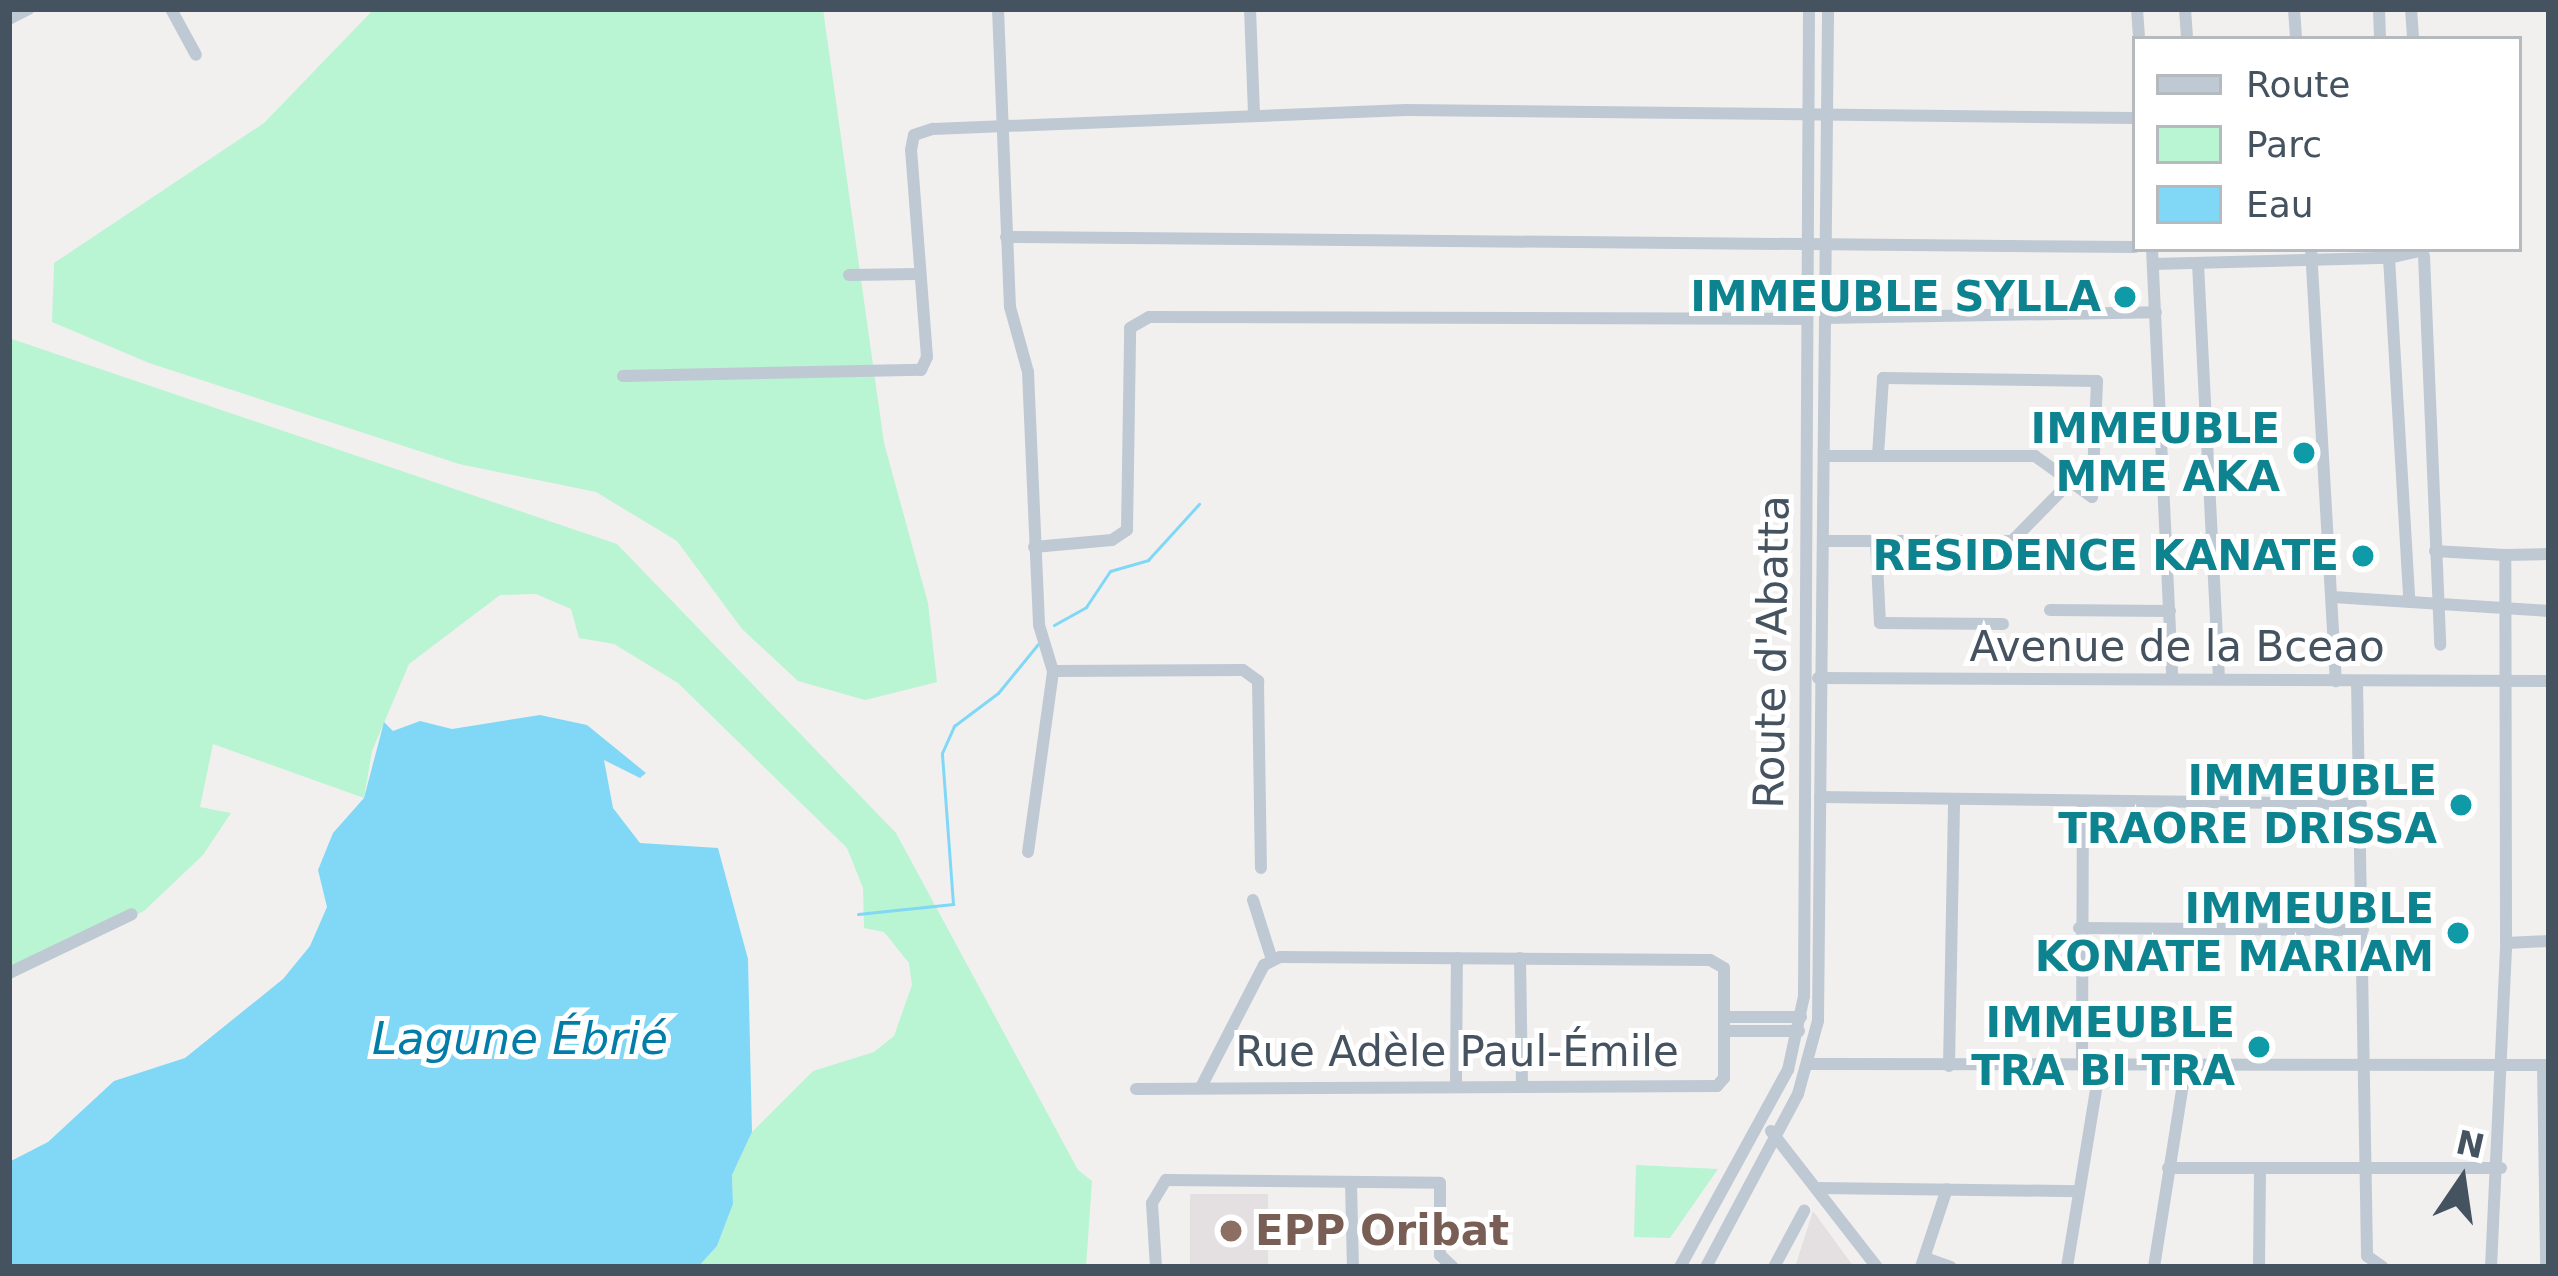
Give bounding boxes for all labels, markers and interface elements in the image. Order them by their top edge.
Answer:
legend [2132,36,2522,252]
text: Route [2246,64,2351,105]
text: Parc [2246,124,2322,165]
text: Eau [2246,184,2314,225]
place label: IMMEUBLE SYLLA [1690,272,2101,322]
marker: IMMEUBLE SYLLA [2112,284,2138,310]
place label: IMMEUBLE MME AKA [2031,404,2280,502]
marker: IMMEUBLE MME AKA [2291,440,2317,466]
street label: Route d'Abatta [1744,495,1800,809]
place label: RESIDENCE KANATE [1872,531,2339,581]
marker: RESIDENCE KANATE [2350,543,2376,569]
street label: Avenue de la Bceao [1969,622,2385,672]
place label: IMMEUBLE TRAORE DRISSA [2058,756,2437,854]
marker: IMMEUBLE TRAORE DRISSA [2448,792,2474,818]
place label: IMMEUBLE KONATE MARIAM [2035,884,2434,982]
marker: IMMEUBLE KONATE MARIAM [2445,920,2471,946]
place label: IMMEUBLE TRA BI TRA [1971,998,2235,1096]
water label: Lagune Ébrié [372,1012,668,1066]
street label: Rue Adèle Paul-Émile [1235,1027,1679,1077]
marker: IMMEUBLE TRA BI TRA [2246,1034,2272,1060]
north arrow [2402,1120,2522,1240]
text: N [2452,1122,2488,1167]
place label: EPP Oribat [1255,1206,1509,1256]
marker: EPP Oribat [1218,1218,1244,1244]

